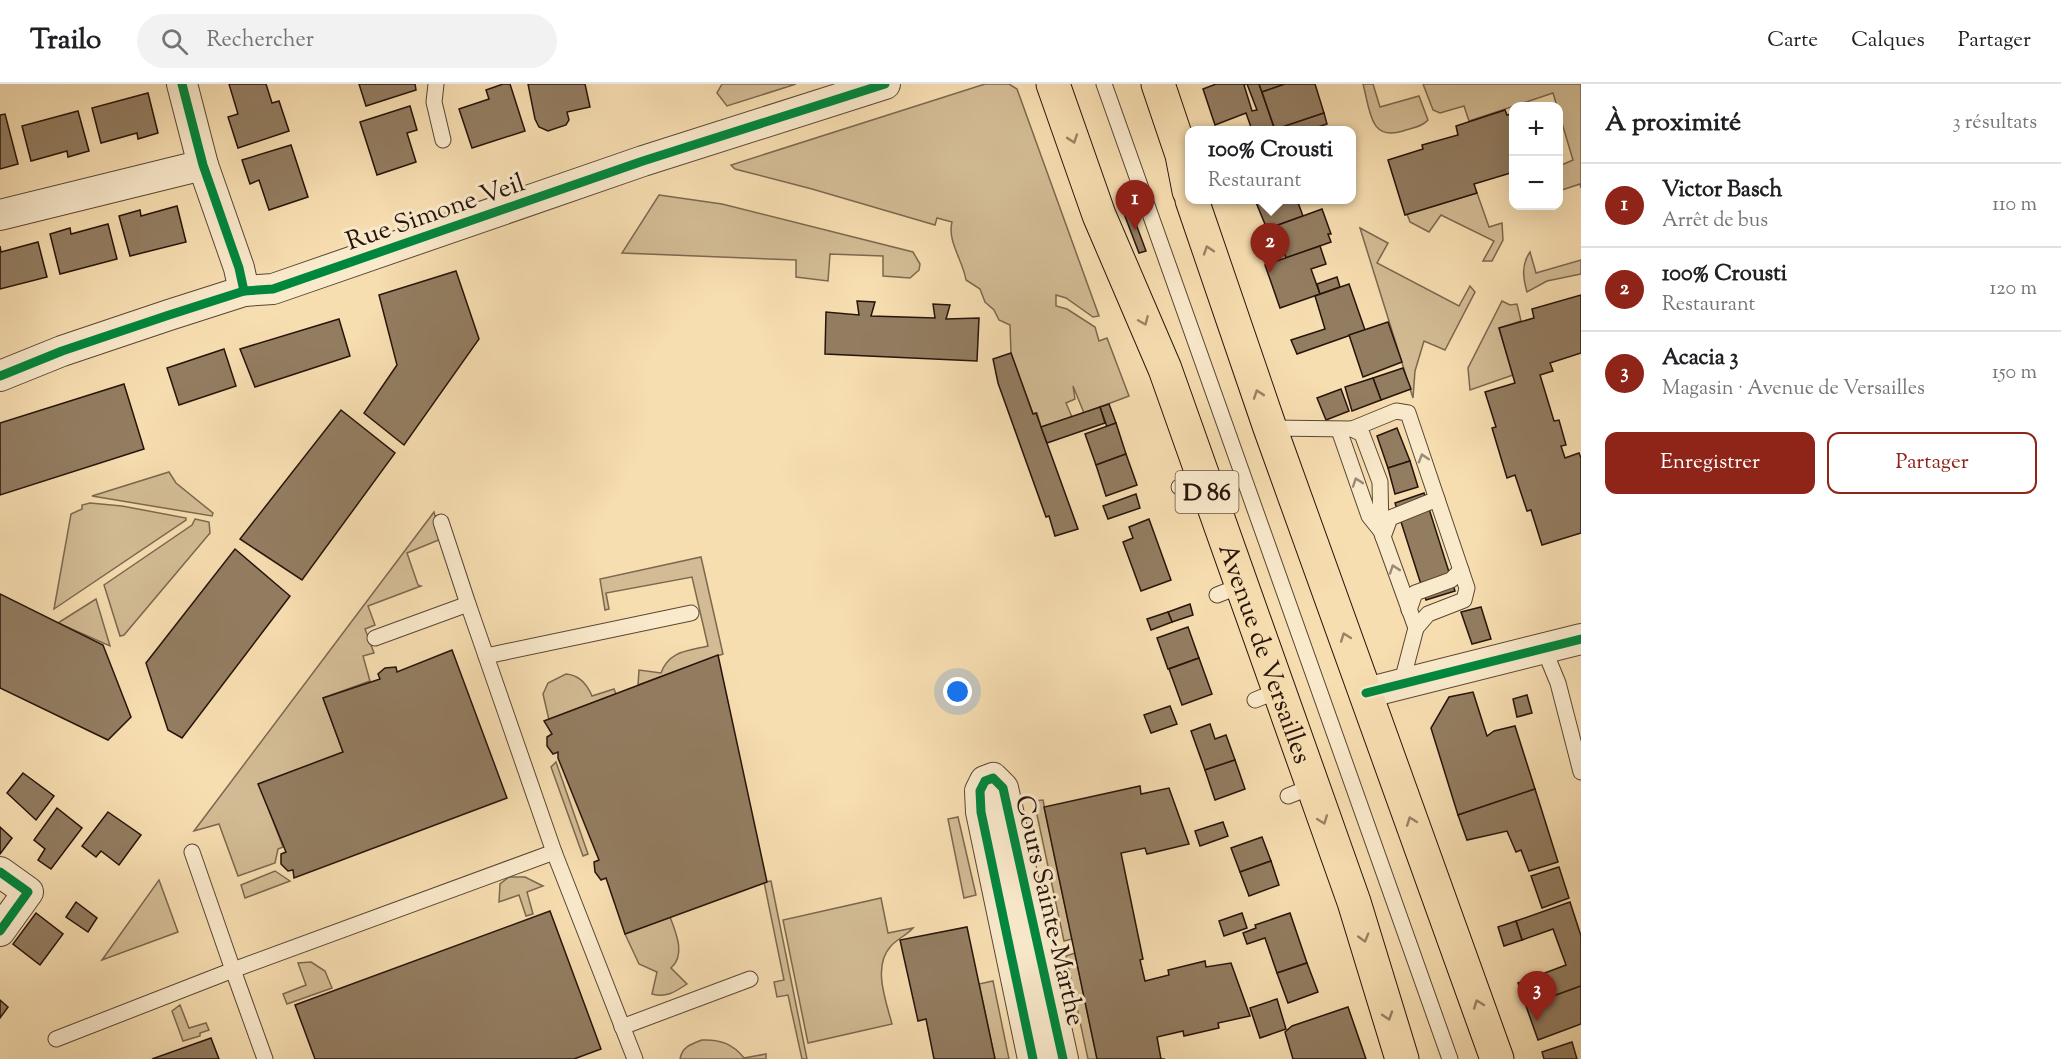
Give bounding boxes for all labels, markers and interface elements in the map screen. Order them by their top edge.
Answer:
search box [137,14,557,68]
text: Trailo [30,21,101,61]
icon: search [158,25,191,58]
text: Rechercher [206,25,314,57]
text: Carte [1767,26,1818,56]
text: Calques [1851,26,1925,56]
text: Partager [1958,26,2031,56]
map controls [1509,102,1563,210]
button: + [1509,102,1563,156]
text: À proximité [1605,105,1741,142]
text: 3 résultats [1953,109,2037,138]
popup [1185,126,1356,204]
one-way arrow [1065,133,1078,144]
text: 100% Crousti [1208,135,1333,167]
button: − [1509,156,1563,210]
street label: Rue Simone Veil [341,165,530,261]
text: Restaurant [1208,167,1301,196]
text: Victor Basch [1662,175,1782,207]
pin: 1 [1116,180,1154,230]
text: 1 [1621,191,1628,220]
text: 110 m [1992,191,2037,220]
text: Arrêt de bus [1662,207,1768,236]
pin: 2 [1250,224,1290,273]
one-way arrow [1203,245,1216,256]
text: 100% Crousti [1662,259,1787,291]
text: 2 [1620,275,1629,304]
text: 120 m [1989,275,2037,304]
text: Restaurant [1662,291,1755,320]
one-way arrow [1137,314,1149,325]
text: Acacia 3 [1662,343,1738,375]
text: 3 [1620,359,1629,388]
text: 150 m [1992,359,2037,388]
text: Magasin · Avenue de Versailles [1662,375,1925,404]
one-way arrow [1252,389,1265,400]
button: Enregistrer [1605,432,1815,494]
button: Partager [1827,432,2037,494]
one-way arrow [1418,453,1430,464]
road number: D 86 [1176,471,1238,513]
one-way arrow [1352,477,1365,488]
street label: Avenue de Versailles [1207,539,1320,769]
one-way arrow [1389,564,1402,575]
one-way arrow [1340,632,1353,643]
your location [943,677,972,706]
street label: Cours Sainte-Marthe [1004,792,1093,1030]
one-way arrow [1316,814,1329,825]
one-way arrow [1406,816,1419,826]
one-way arrow [1357,932,1369,943]
pin: 3 [1518,972,1556,1021]
one-way arrow [1472,999,1485,1010]
one-way arrow [1381,1010,1394,1021]

